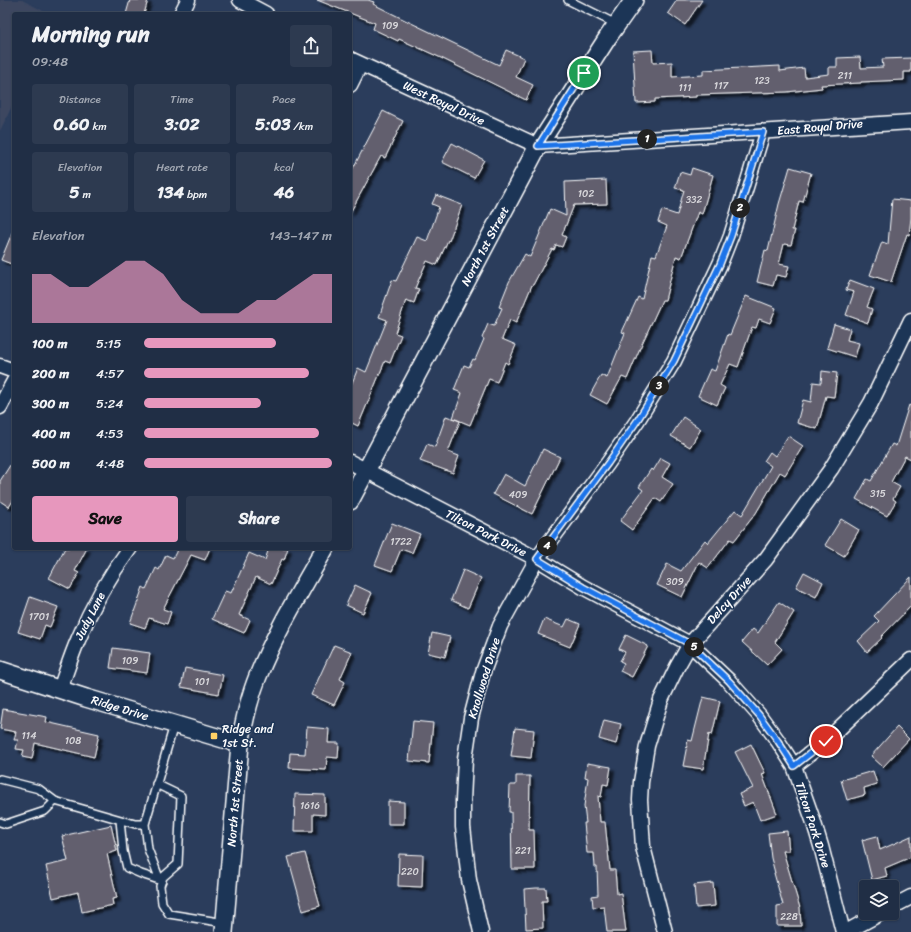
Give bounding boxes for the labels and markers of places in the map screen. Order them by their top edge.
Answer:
pin [567,56,601,90]
pin: 1 [637,129,657,149]
pin: 2 [730,198,750,218]
pin: 3 [649,376,669,396]
pin: 4 [537,536,557,556]
pin: 5 [684,637,704,657]
place label: Ridge and 1st St. [222,718,275,754]
pin [809,724,843,758]
marker: Ridge and 1st St. [209,731,219,741]

